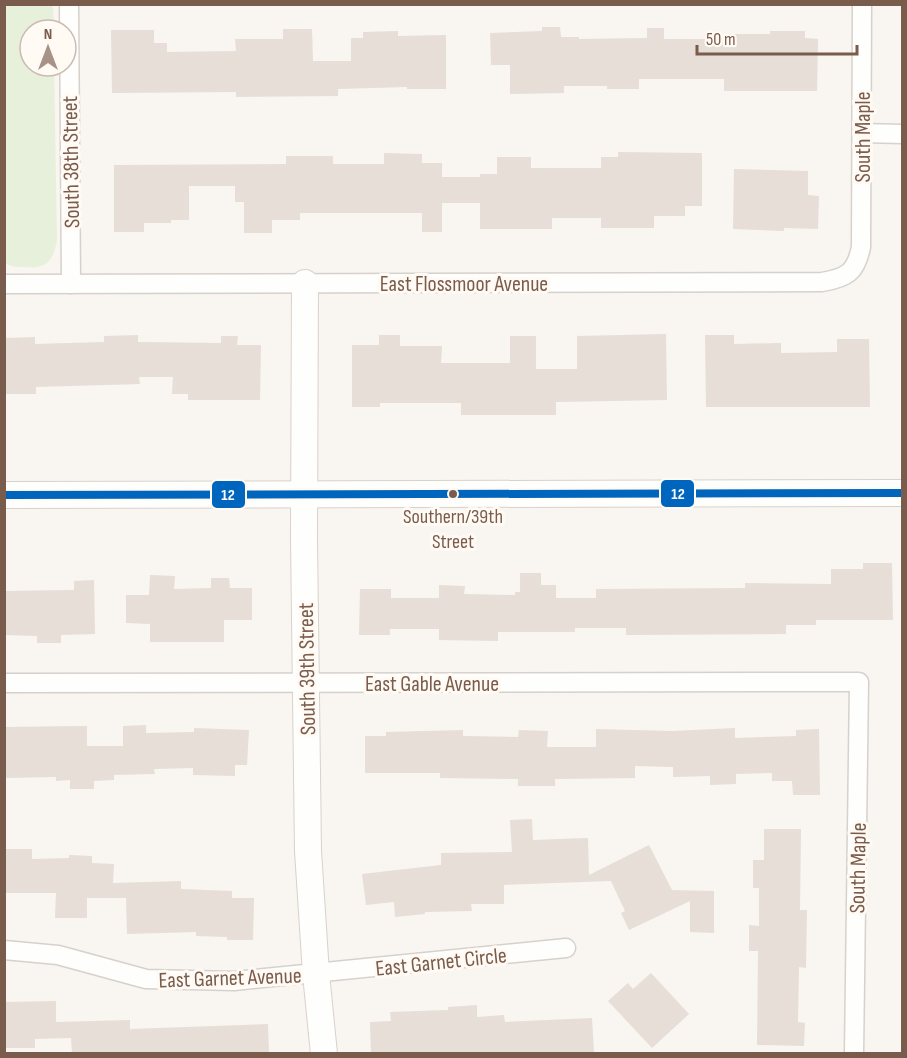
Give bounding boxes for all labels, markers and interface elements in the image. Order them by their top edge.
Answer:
north arrow [18,18,78,78]
scale bar [697,18,858,56]
text: N [44,25,52,44]
text: 50 m [706,29,736,50]
street label: South Maple [850,92,877,182]
street label: South 38th Street [57,95,86,228]
street label: East Flossmoor Avenue [380,271,548,298]
line badge: 12 [660,479,695,508]
line badge: 12 [211,480,246,509]
text: 12 [671,485,685,504]
text: 12 [221,486,235,505]
marker: Southern/39th Street [447,488,459,500]
place label: Southern/39th Street [403,505,503,554]
street label: South 39th Street [293,602,322,735]
street label: East Gable Avenue [365,671,499,698]
street label: South Maple [844,822,873,914]
street label: East Garnet Circle [374,942,508,983]
street label: East Garnet Avenue [158,963,302,994]

